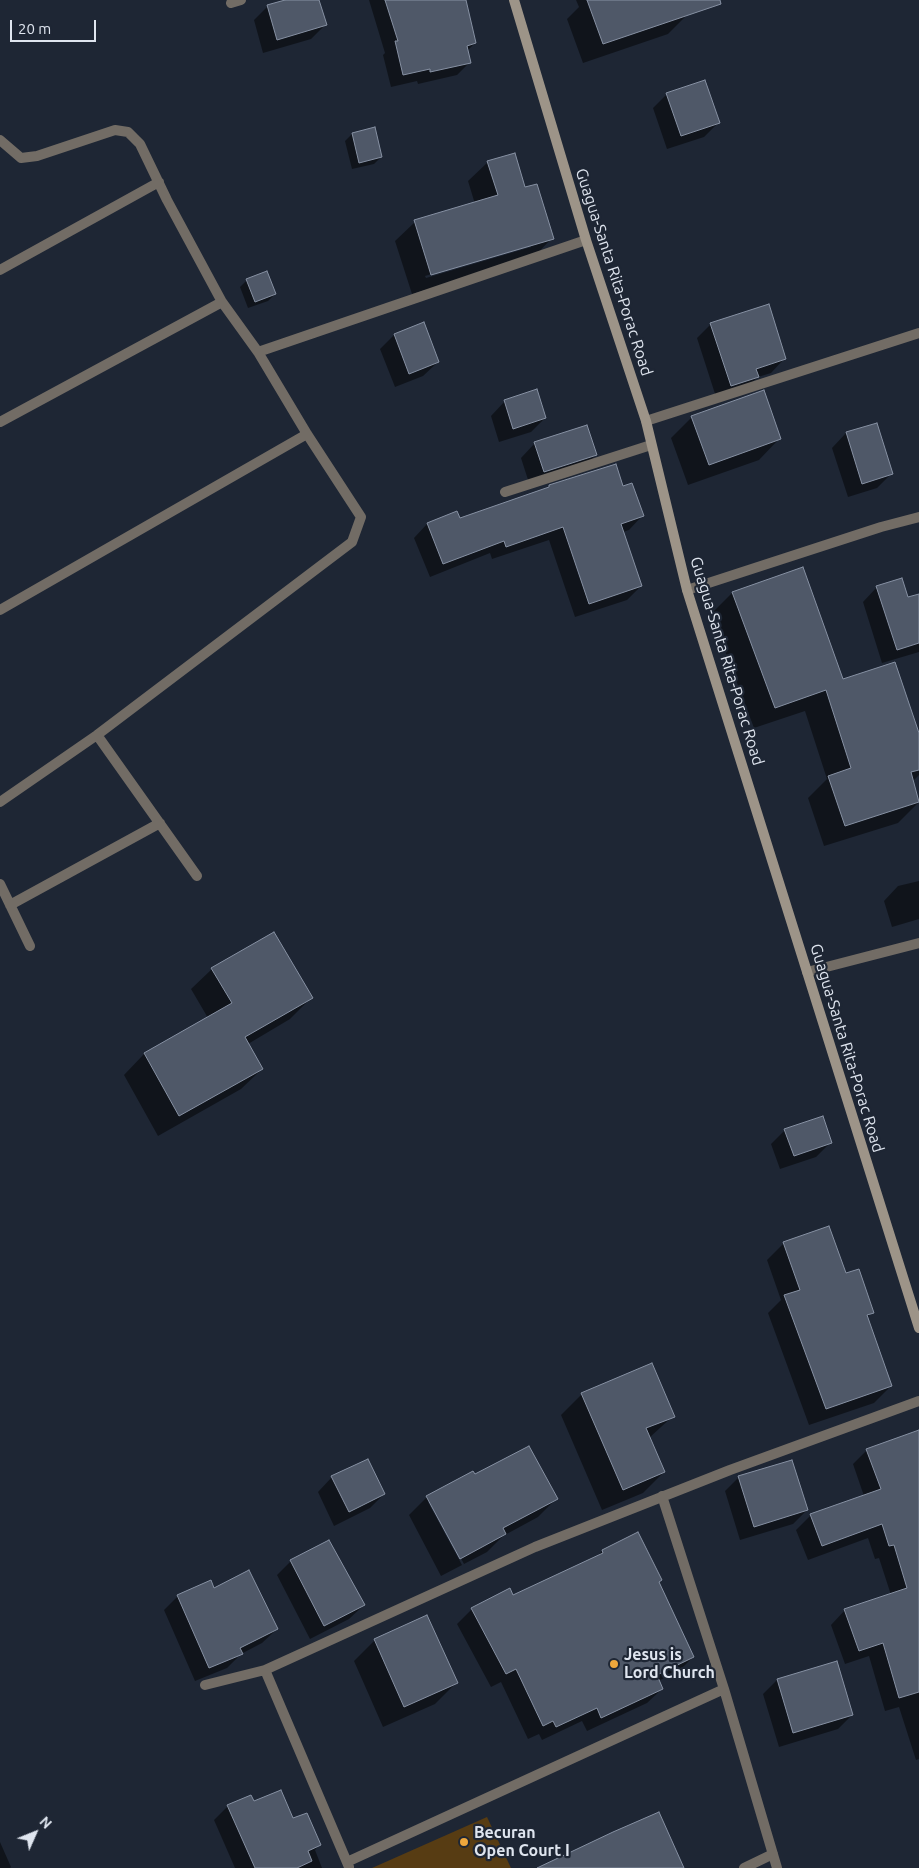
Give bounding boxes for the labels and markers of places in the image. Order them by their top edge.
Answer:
place label: Jesus is Lord Church [624,1645,715,1683]
marker: Jesus is Lord Church [608,1658,620,1670]
place label: Becuran Open Court I [474,1823,570,1861]
marker: Becuran Open Court I [458,1836,470,1848]

